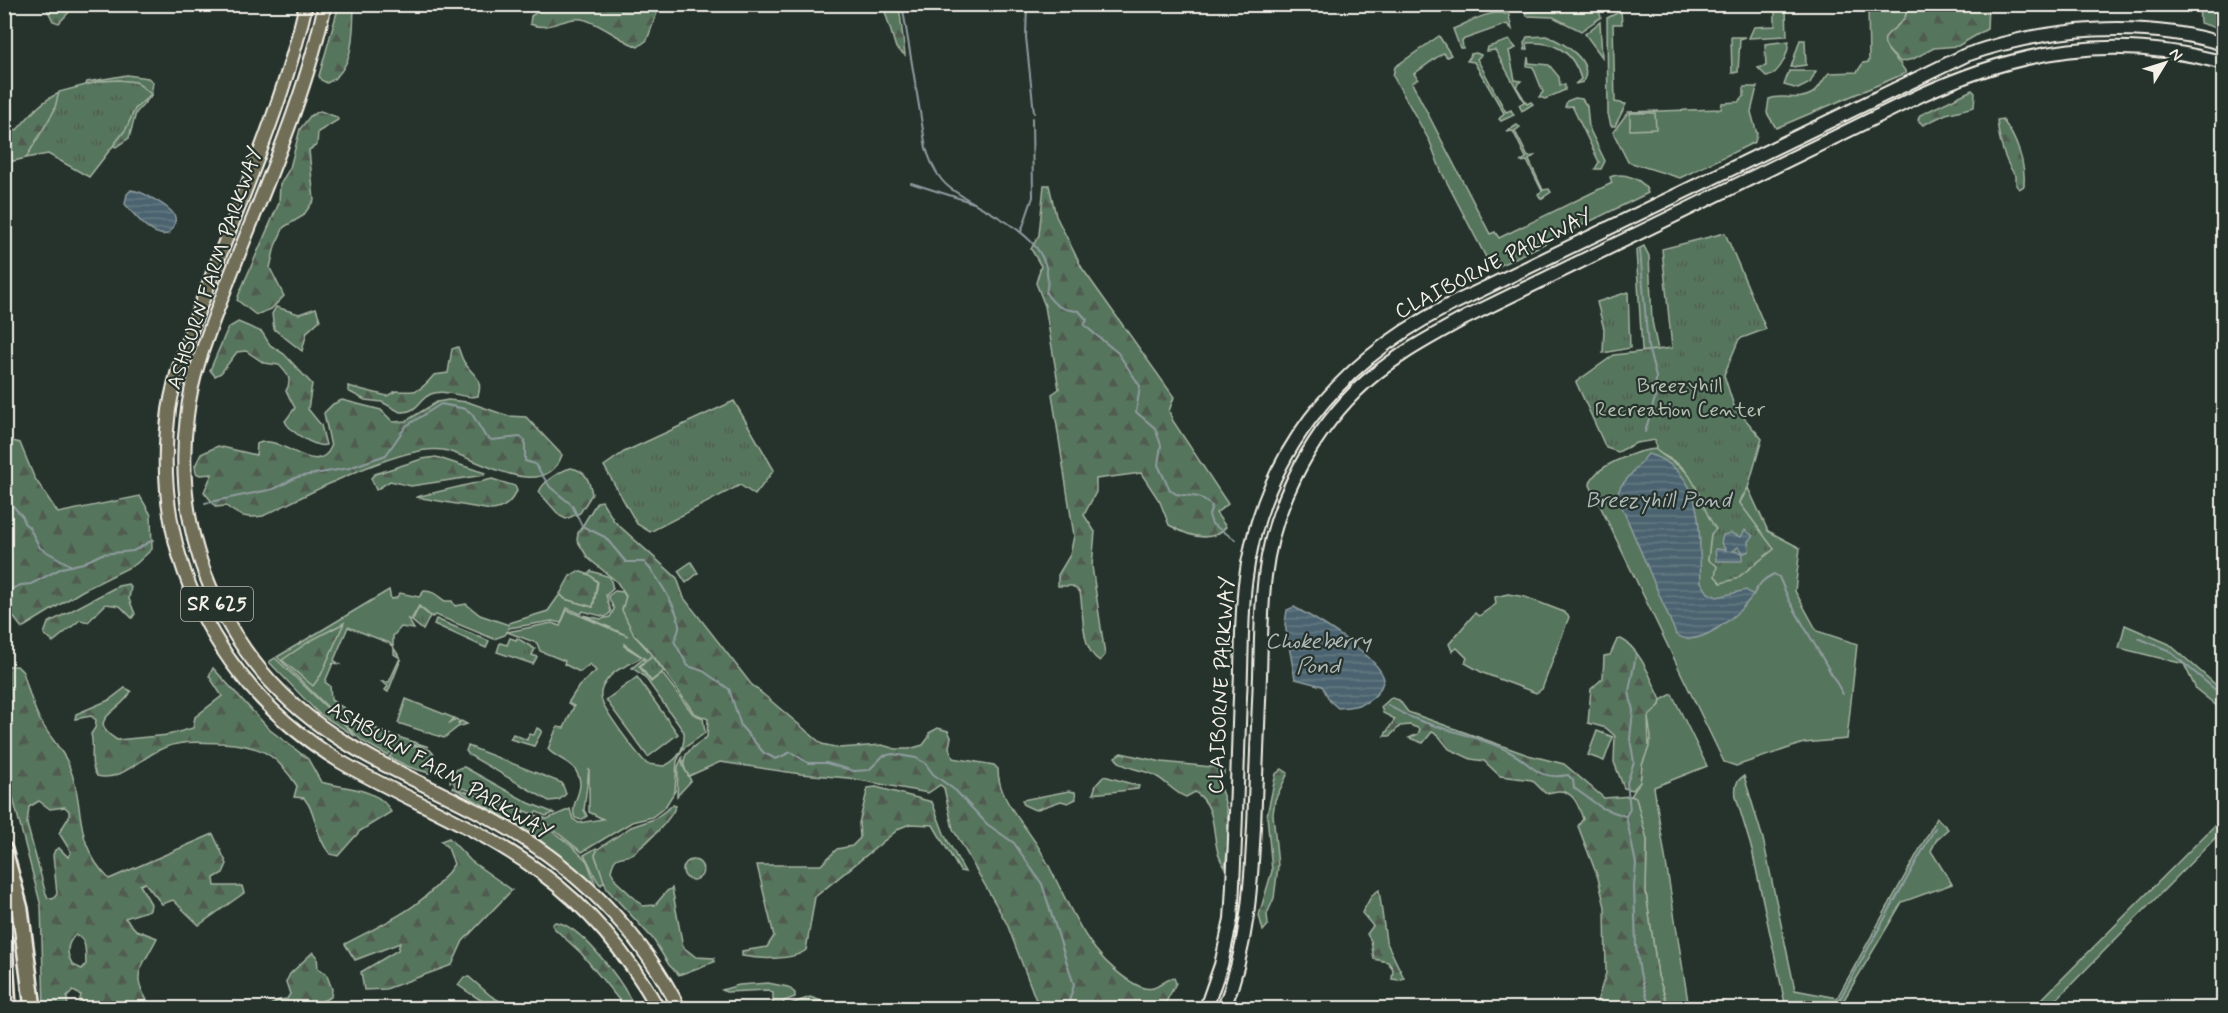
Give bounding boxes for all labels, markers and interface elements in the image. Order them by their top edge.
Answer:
north arrow [2135,33,2195,93]
text: N [2164,44,2187,65]
street label: ASHBURN FARM PARKWAY [160,143,270,393]
street label: CLAIBORNE PARKWAY [1390,202,1598,326]
park label: Breezyhill Recreation Center [1595,372,1766,424]
water label: Breezyhill Pond [1585,487,1734,515]
street label: CLAIBORNE PARKWAY [1202,575,1242,795]
road number: SR 625 [181,587,253,621]
water label: Chokeberry Pond [1265,628,1373,681]
street label: ASHBURN FARM PARKWAY [323,695,557,847]

